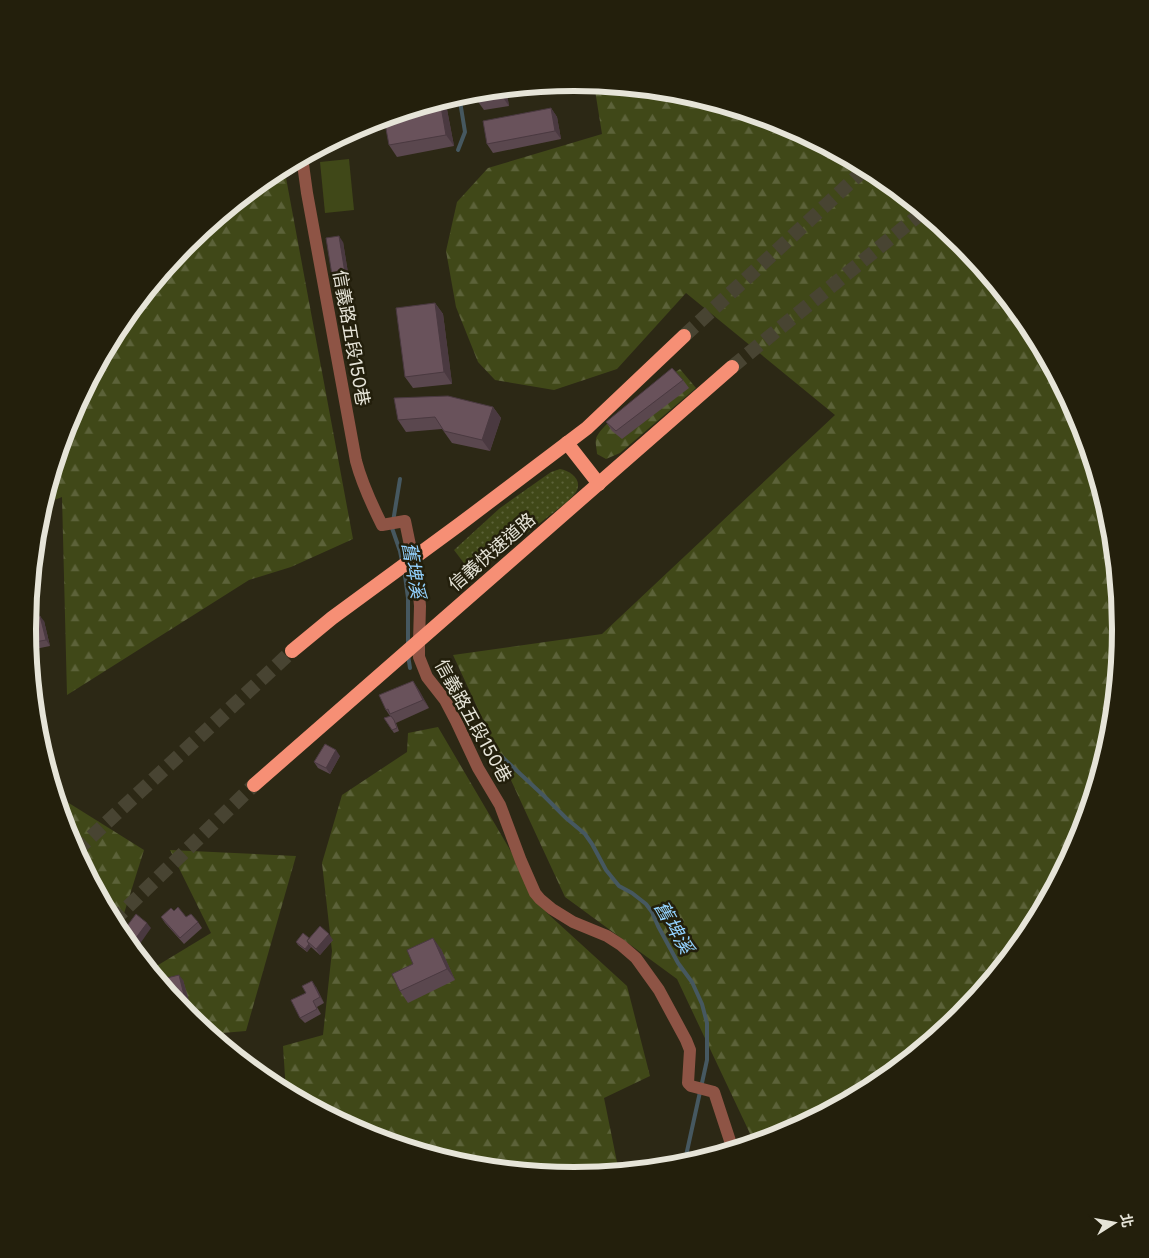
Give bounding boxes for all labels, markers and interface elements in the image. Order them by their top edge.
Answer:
street label: 信義路五段150巷 [329,268,374,408]
street label: 信義快速道路 [444,508,539,595]
water label: 舊埤溪 [397,540,430,603]
street label: 信義路五段150巷 [431,655,516,786]
water label: 舊埤溪 [649,897,699,960]
north arrow [1089,1198,1139,1248]
text: 北 [1118,1212,1137,1229]

